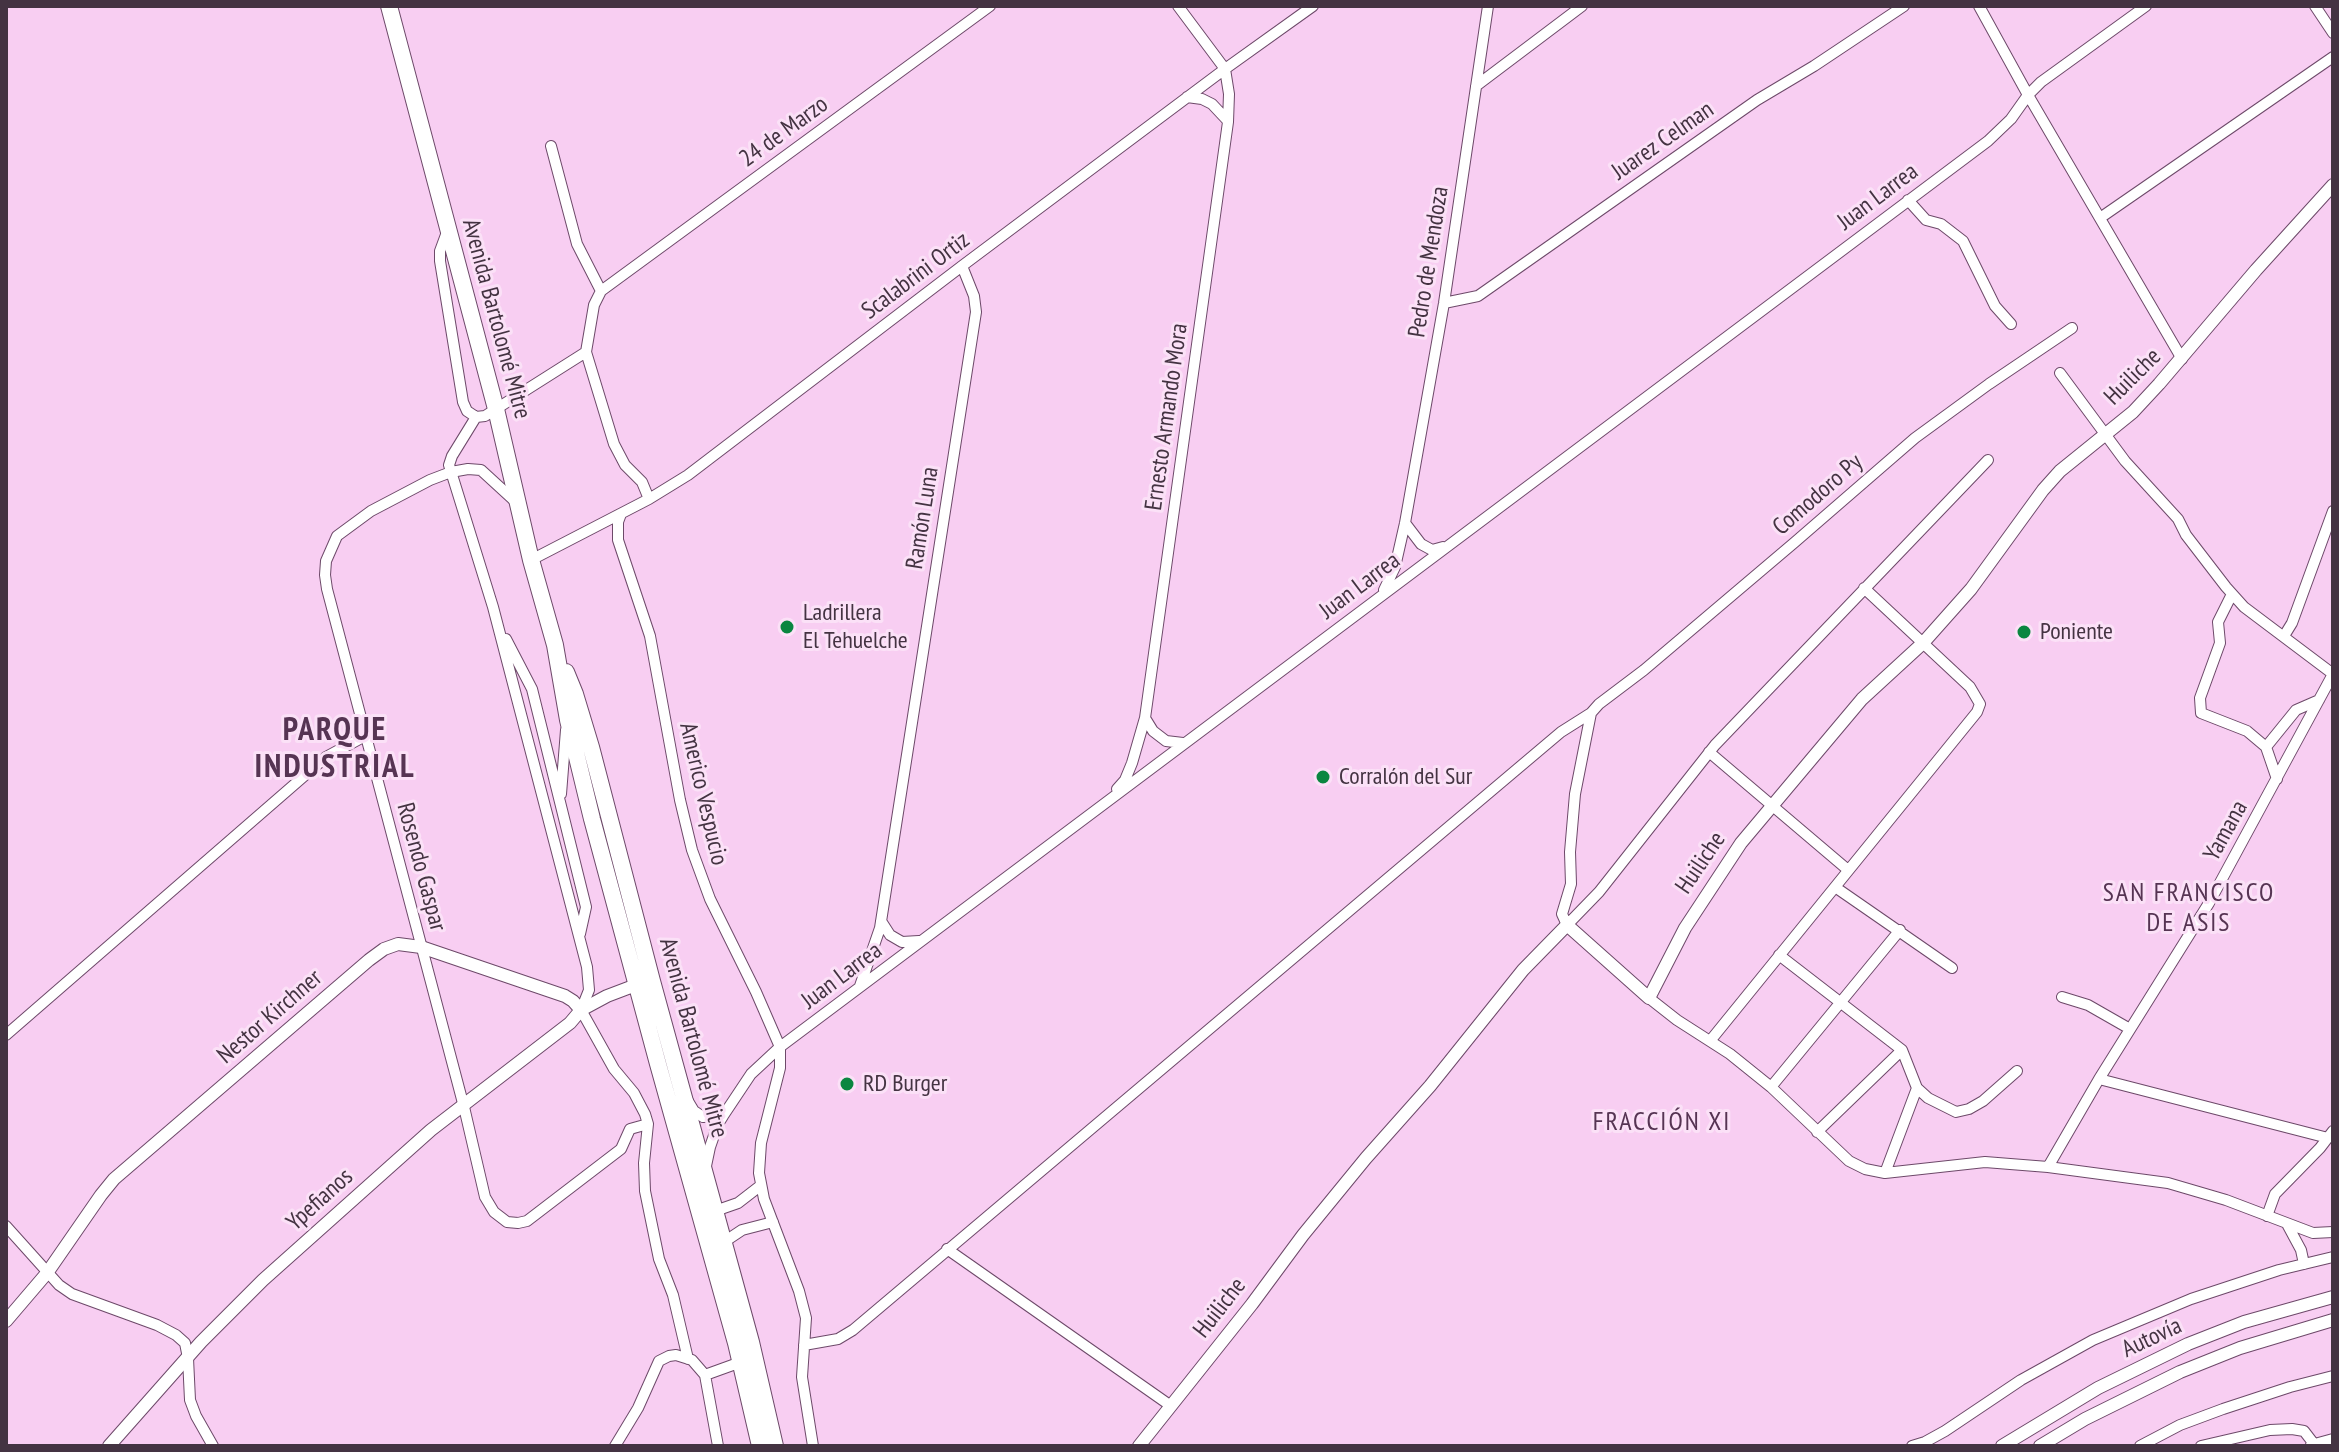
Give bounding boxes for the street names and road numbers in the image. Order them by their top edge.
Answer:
street label: 24 de Marzo [734,90,834,174]
street label: Juarez Celman [1607,96,1719,186]
street label: Juan Larrea [1832,157,1924,237]
street label: Pedro de Mendoza [1403,185,1455,339]
street label: Avenida Bartolomé Mitre [455,216,537,422]
street label: Scalabrini Ortiz [856,226,976,326]
street label: Ernesto Armando Mora [1140,322,1194,512]
street label: Huiliche [2099,343,2167,411]
street label: Comodoro Py [1767,448,1869,542]
street label: Ramón Luna [901,465,945,571]
street label: Juan Larrea [1314,546,1406,626]
street label: Americo Vespucio [673,720,733,868]
street label: Yamana [2198,796,2254,866]
street label: Rosendo Gaspar [390,800,452,934]
street label: Huiliche [1670,827,1732,899]
street label: Avenida Bartolomé Mitre [652,935,734,1141]
street label: Juan Larrea [796,936,888,1016]
street label: Nestor Kirchner [212,964,328,1070]
street label: Ypefianos [281,1163,359,1237]
street label: Huiliche [1188,1272,1252,1344]
street label: Autovía [2118,1312,2186,1364]

